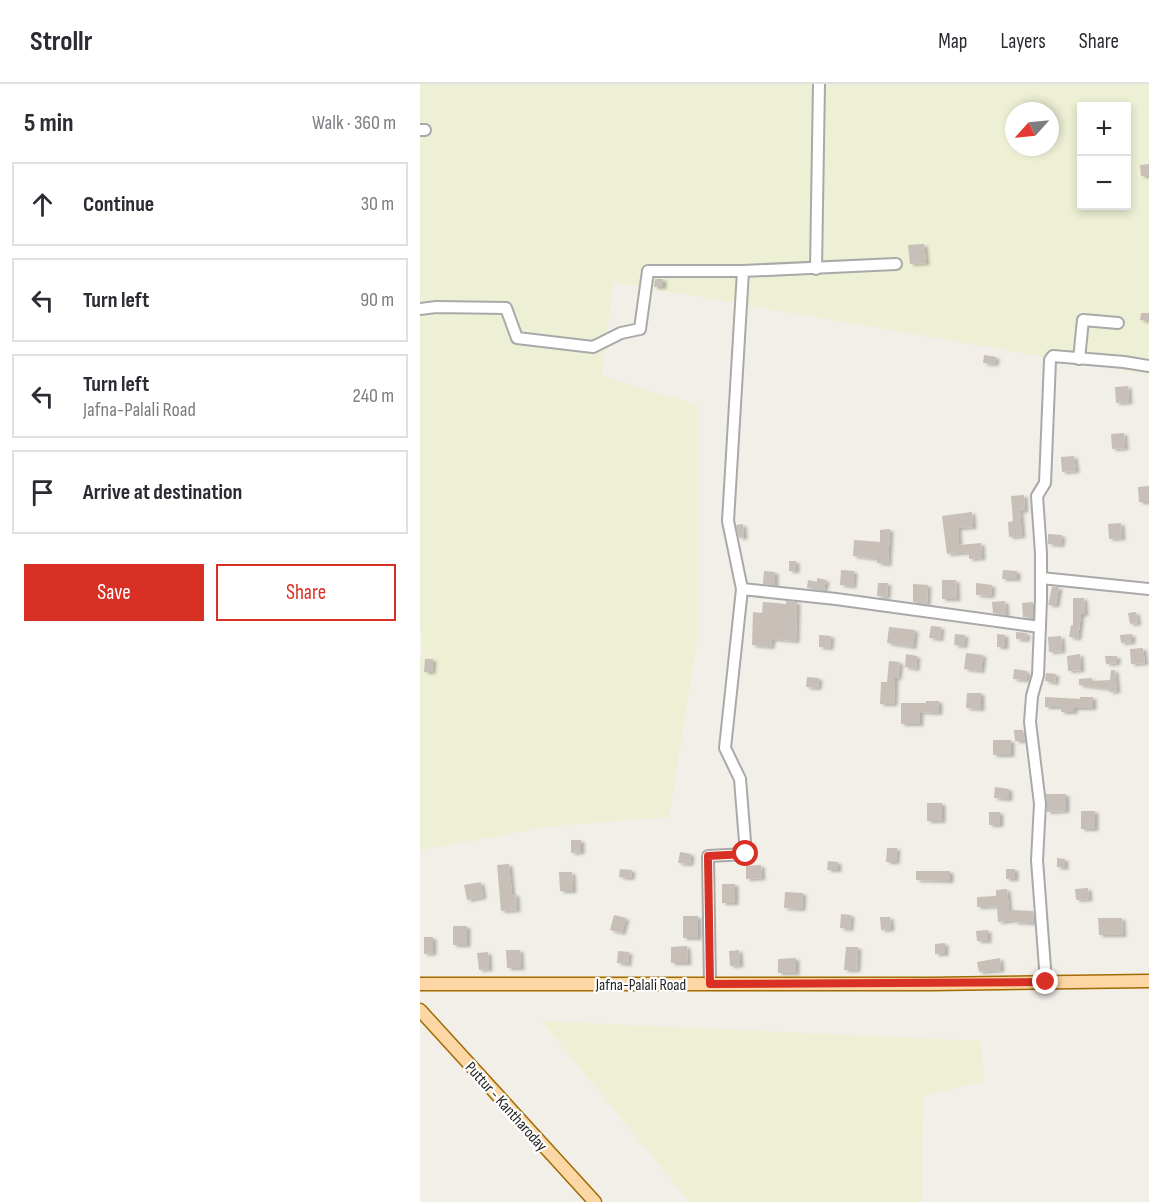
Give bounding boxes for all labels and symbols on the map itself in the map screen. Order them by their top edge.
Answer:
north arrow [1005,102,1059,156]
route start [732,840,758,866]
route end [1032,968,1058,994]
street label: Jafna-Palali Road [595,976,686,995]
street label: Puttur - Kantharoday [461,1058,551,1156]

